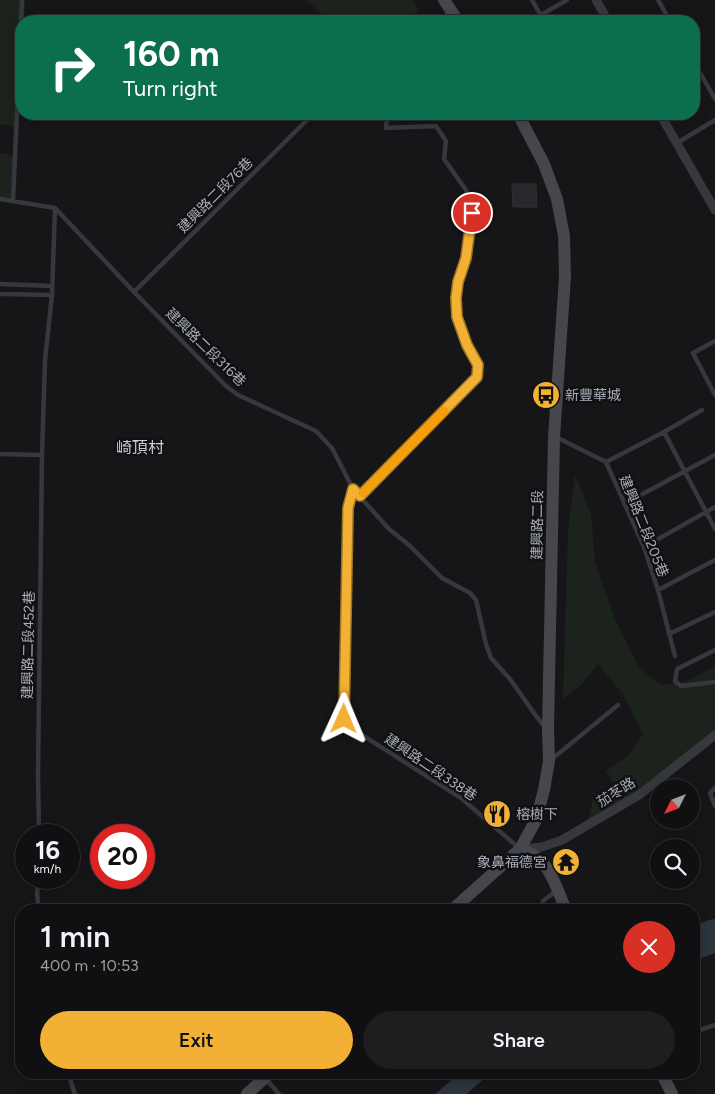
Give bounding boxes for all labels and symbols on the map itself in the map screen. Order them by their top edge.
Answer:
street label: 建興路二段76巷 [174,154,257,237]
pin [451,192,493,234]
street label: 建興路二段316巷 [162,305,249,390]
bus stop icon: 新豐華城 [531,380,561,410]
place label: 新豐華城 [565,387,621,404]
district label: 崎頂村 [116,438,164,457]
street label: 建興路二段205巷 [615,473,672,580]
street label: 建興路二段 [528,490,547,560]
street label: 建興路二段452巷 [19,591,38,699]
position arrow [317,692,369,744]
street label: 建興路二段338巷 [381,730,480,805]
street label: 茄苳路 [594,774,639,811]
north arrow [650,779,700,829]
restaurant icon: 榕樹下 [482,799,512,829]
place label: 榕樹下 [516,806,558,823]
speed limit sign: 20 [90,824,155,889]
temple icon: 象鼻福德宮 [551,847,581,877]
place label: 象鼻福德宮 [477,854,547,871]

